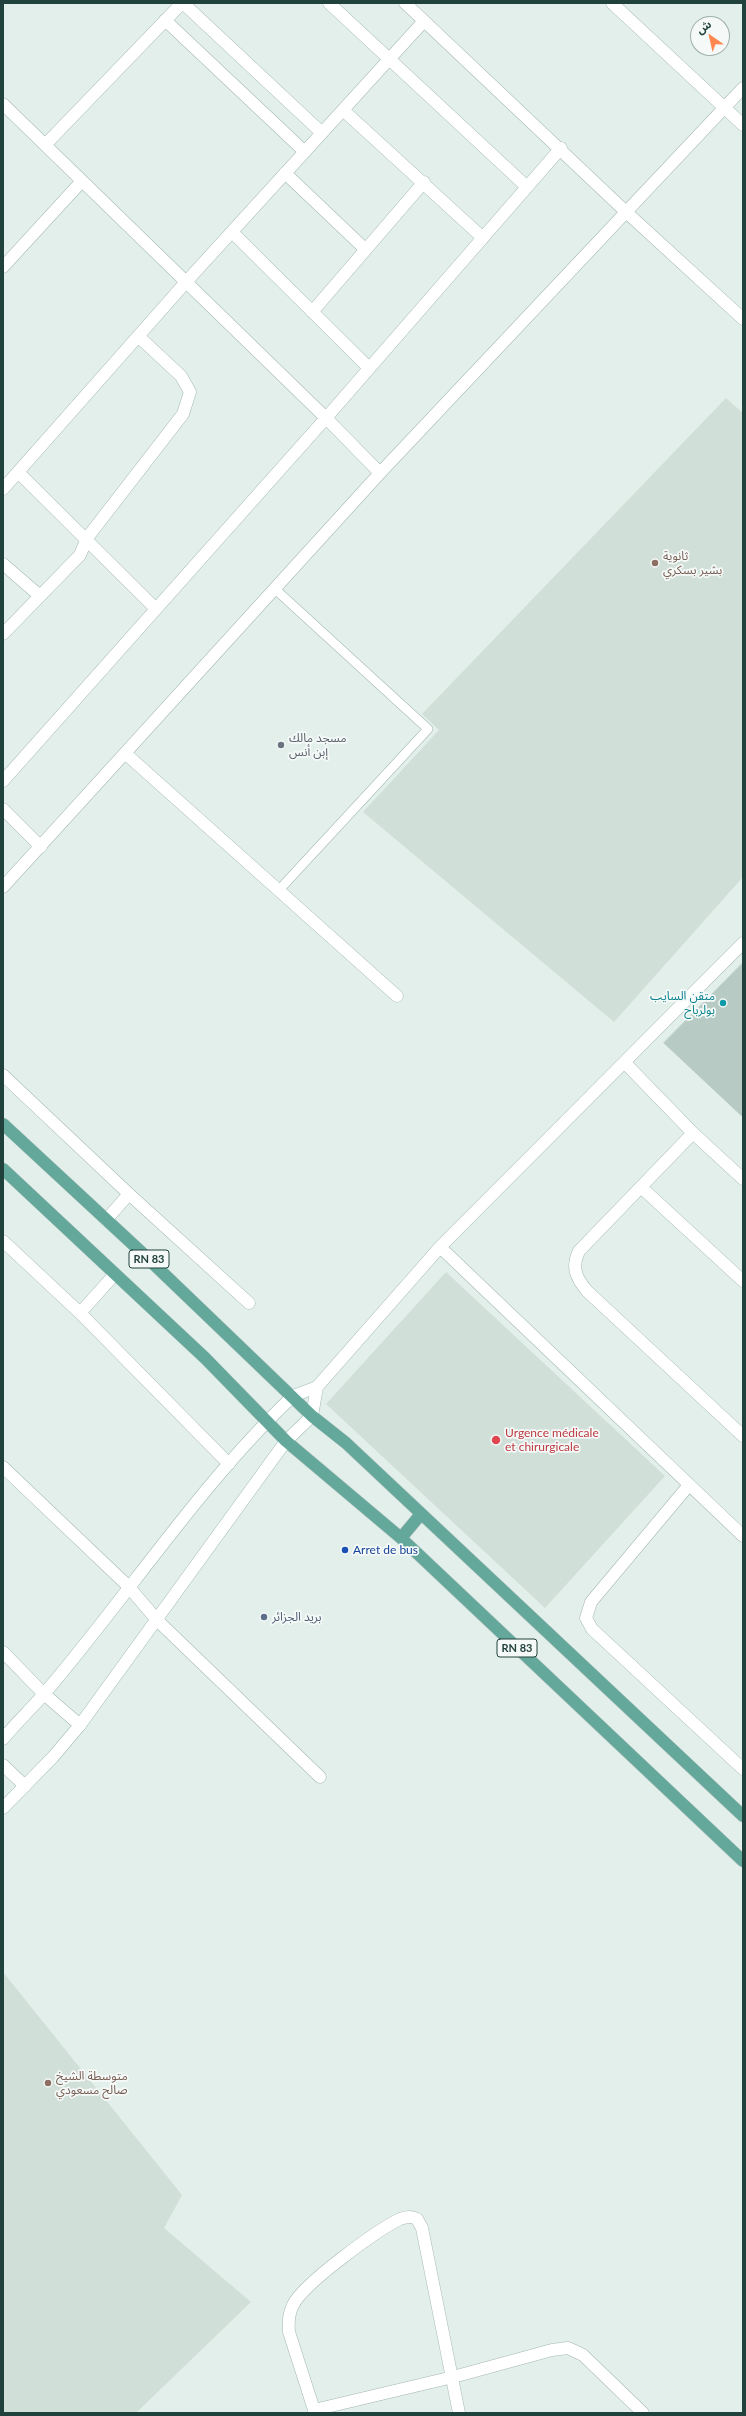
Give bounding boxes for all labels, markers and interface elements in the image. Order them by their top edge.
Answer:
north arrow [690,16,730,56]
text: ش [694,17,713,36]
place label: ثانوية بشير بسكري [663,549,722,577]
marker: ثانوية بشير بسكري [650,558,660,568]
place label: مسجد مالك إبن أنس [289,731,347,759]
marker: مسجد مالك إبن أنس [276,740,286,750]
place label: متقن السايب بولرباح [650,989,715,1017]
marker: متقن السايب بولرباح [718,998,728,1008]
road number: RN 83 [129,1250,169,1268]
place label: Urgence médicale et chirurgicale [505,1426,599,1454]
marker: Urgence médicale et chirurgicale [490,1434,502,1446]
place label: Arret de bus [353,1543,418,1557]
marker: Arret de bus [340,1545,350,1555]
place label: بريد الجزائر [272,1610,322,1624]
marker: بريد الجزائر [259,1612,269,1622]
road number: RN 83 [497,1639,537,1657]
place label: متوسطة الشيخ صالح مسعودي [56,2069,128,2097]
marker: متوسطة الشيخ صالح مسعودي [43,2078,53,2088]

